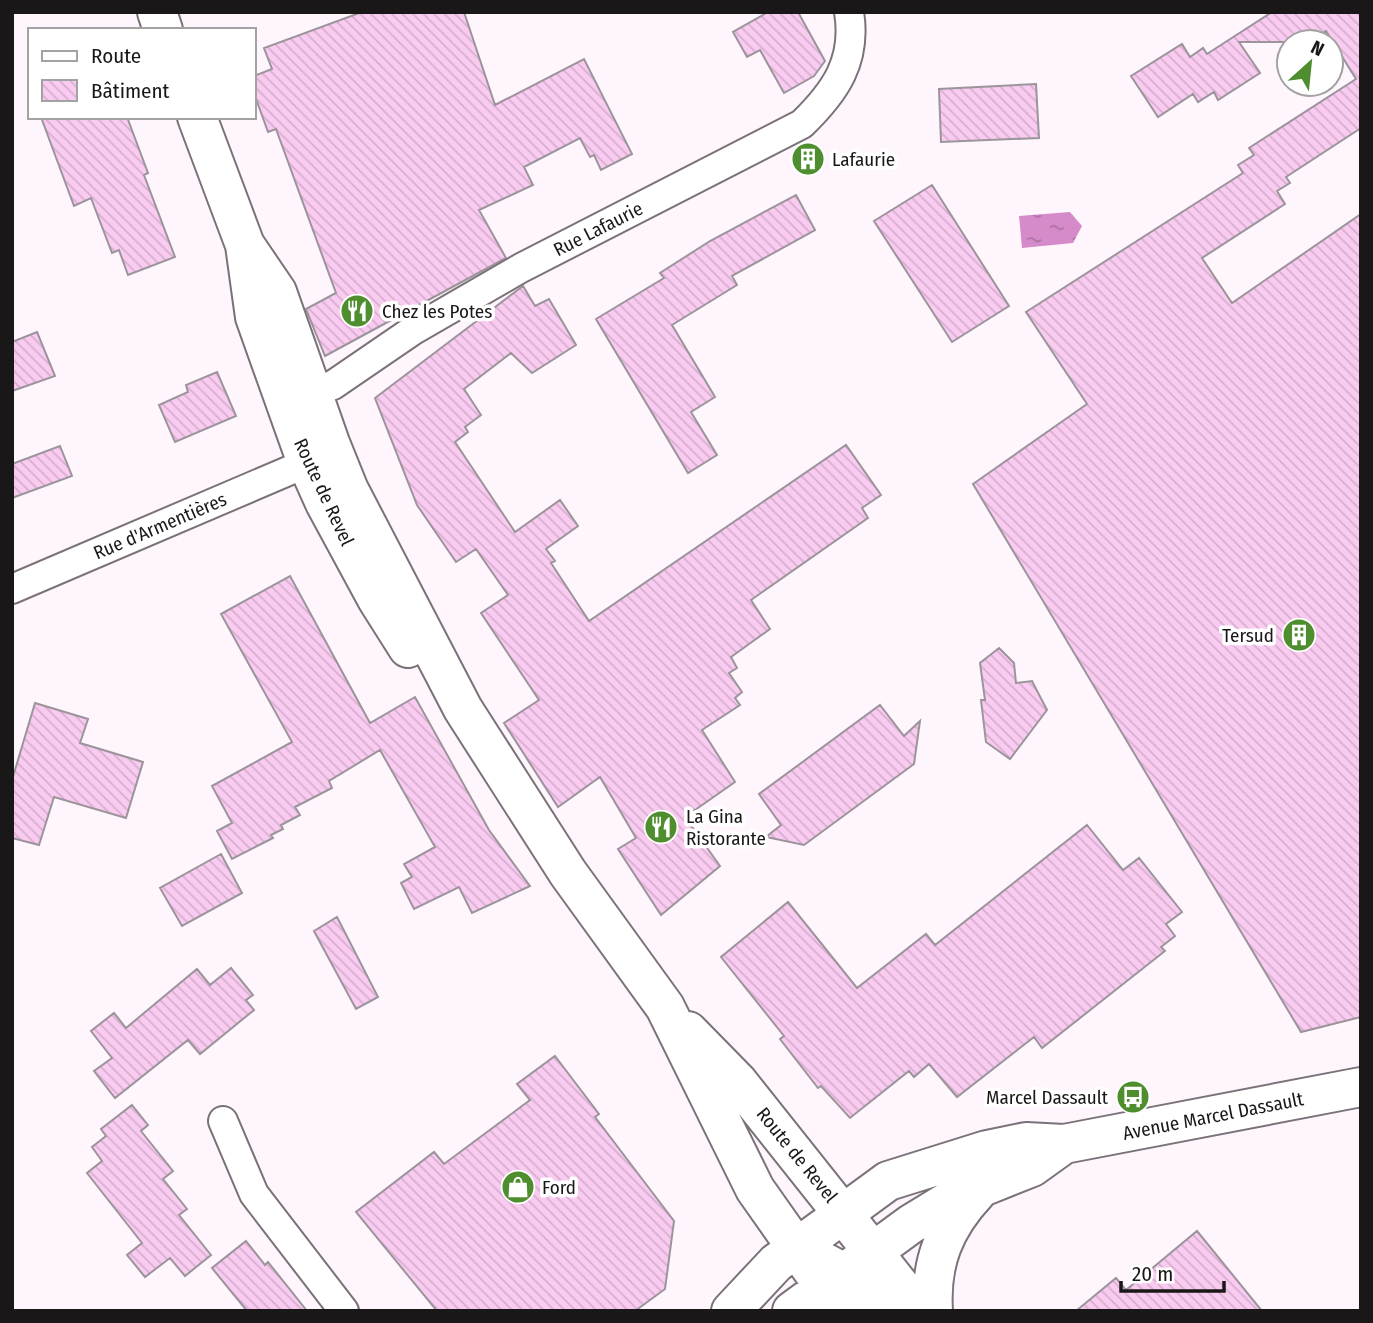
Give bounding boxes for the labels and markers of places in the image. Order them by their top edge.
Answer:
building icon: Lafaurie [789,140,827,178]
place label: Lafaurie [832,148,895,171]
restaurant icon: Chez les Potes [338,292,376,330]
place label: Chez les Potes [382,300,492,323]
building icon: Tersud [1280,616,1318,654]
place label: Tersud [1222,624,1274,647]
place label: La Gina Ristorante [686,805,766,850]
restaurant icon: La Gina Ristorante [642,808,680,846]
bus stop icon: Marcel Dassault [1114,1078,1152,1116]
place label: Marcel Dassault [986,1086,1109,1109]
shop icon: Ford [499,1168,537,1206]
place label: Ford [542,1176,576,1199]

